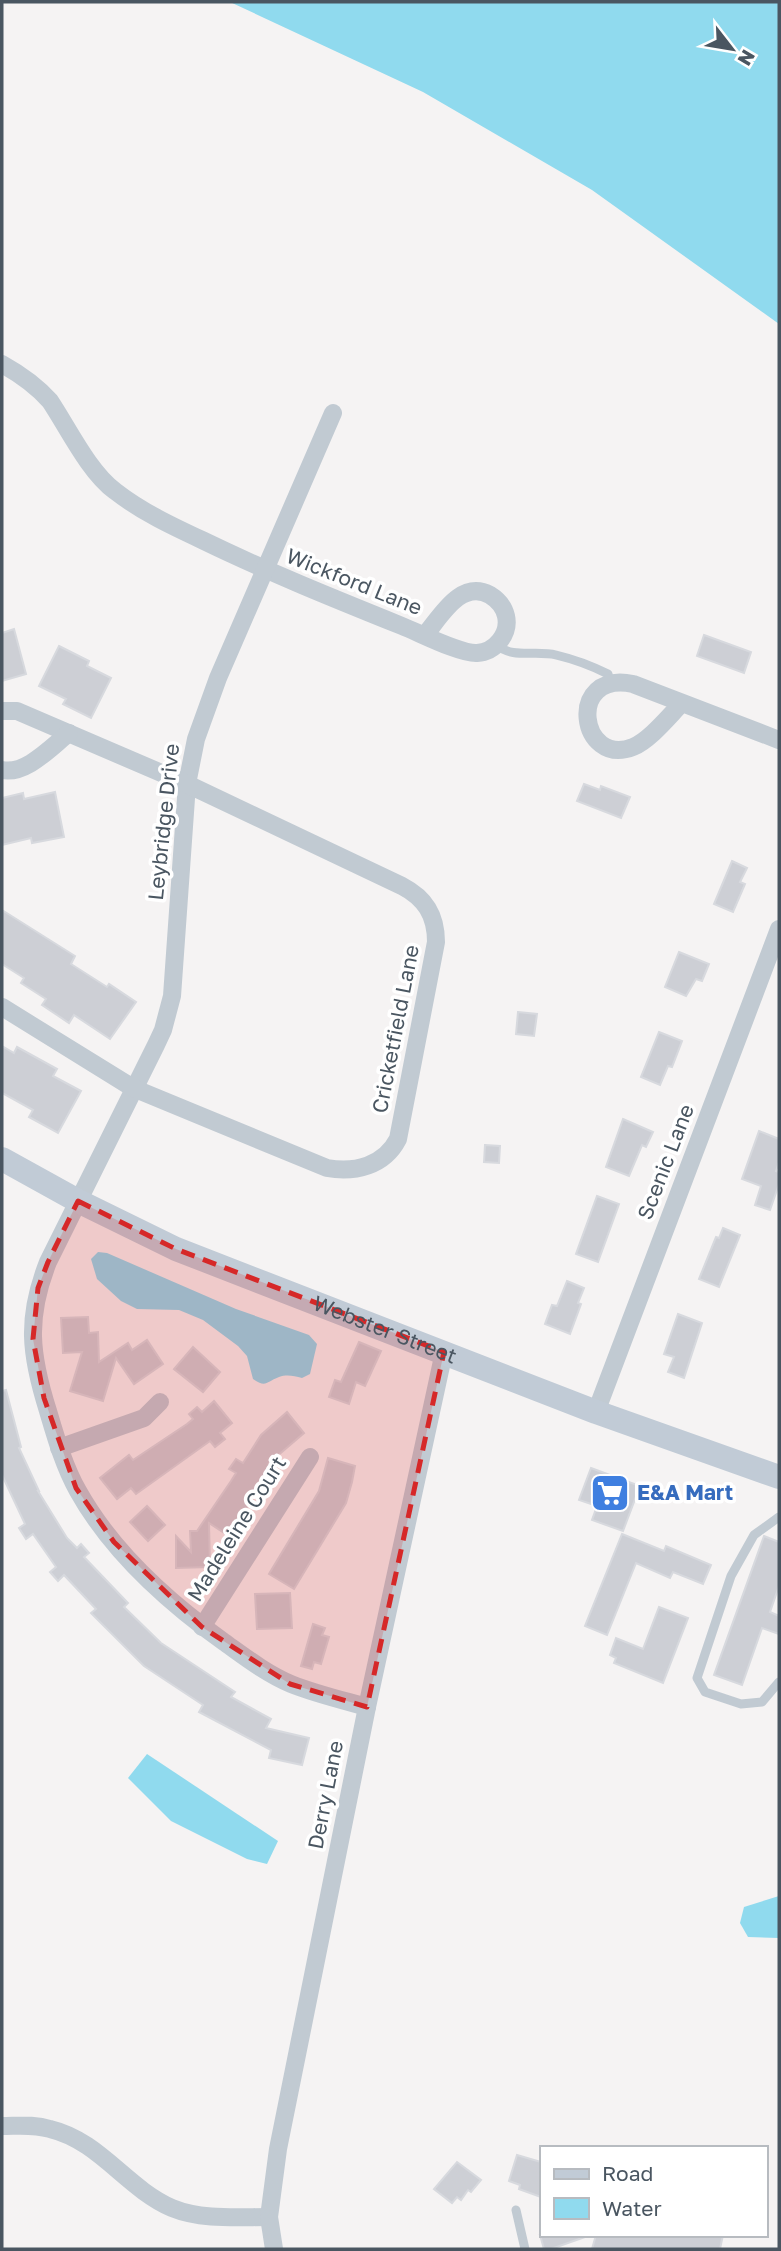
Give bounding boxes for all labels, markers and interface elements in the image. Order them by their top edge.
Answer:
north arrow [697,14,767,84]
text: N [733,46,761,70]
street label: Wickford Lane [283,542,426,620]
street label: Leybridge Drive [142,742,184,901]
street label: Cricketfield Lane [366,942,424,1115]
street label: Scenic Lane [631,1100,699,1223]
street label: Webster Street [310,1290,461,1369]
street label: Madeleine Court [181,1451,291,1606]
supermarket icon: E&A Mart [589,1472,631,1514]
place label: E&A Mart [637,1479,733,1505]
street label: Derry Lane [302,1738,348,1851]
legend [540,2146,767,2237]
text: Road [602,2160,653,2186]
text: Water [602,2195,662,2221]

